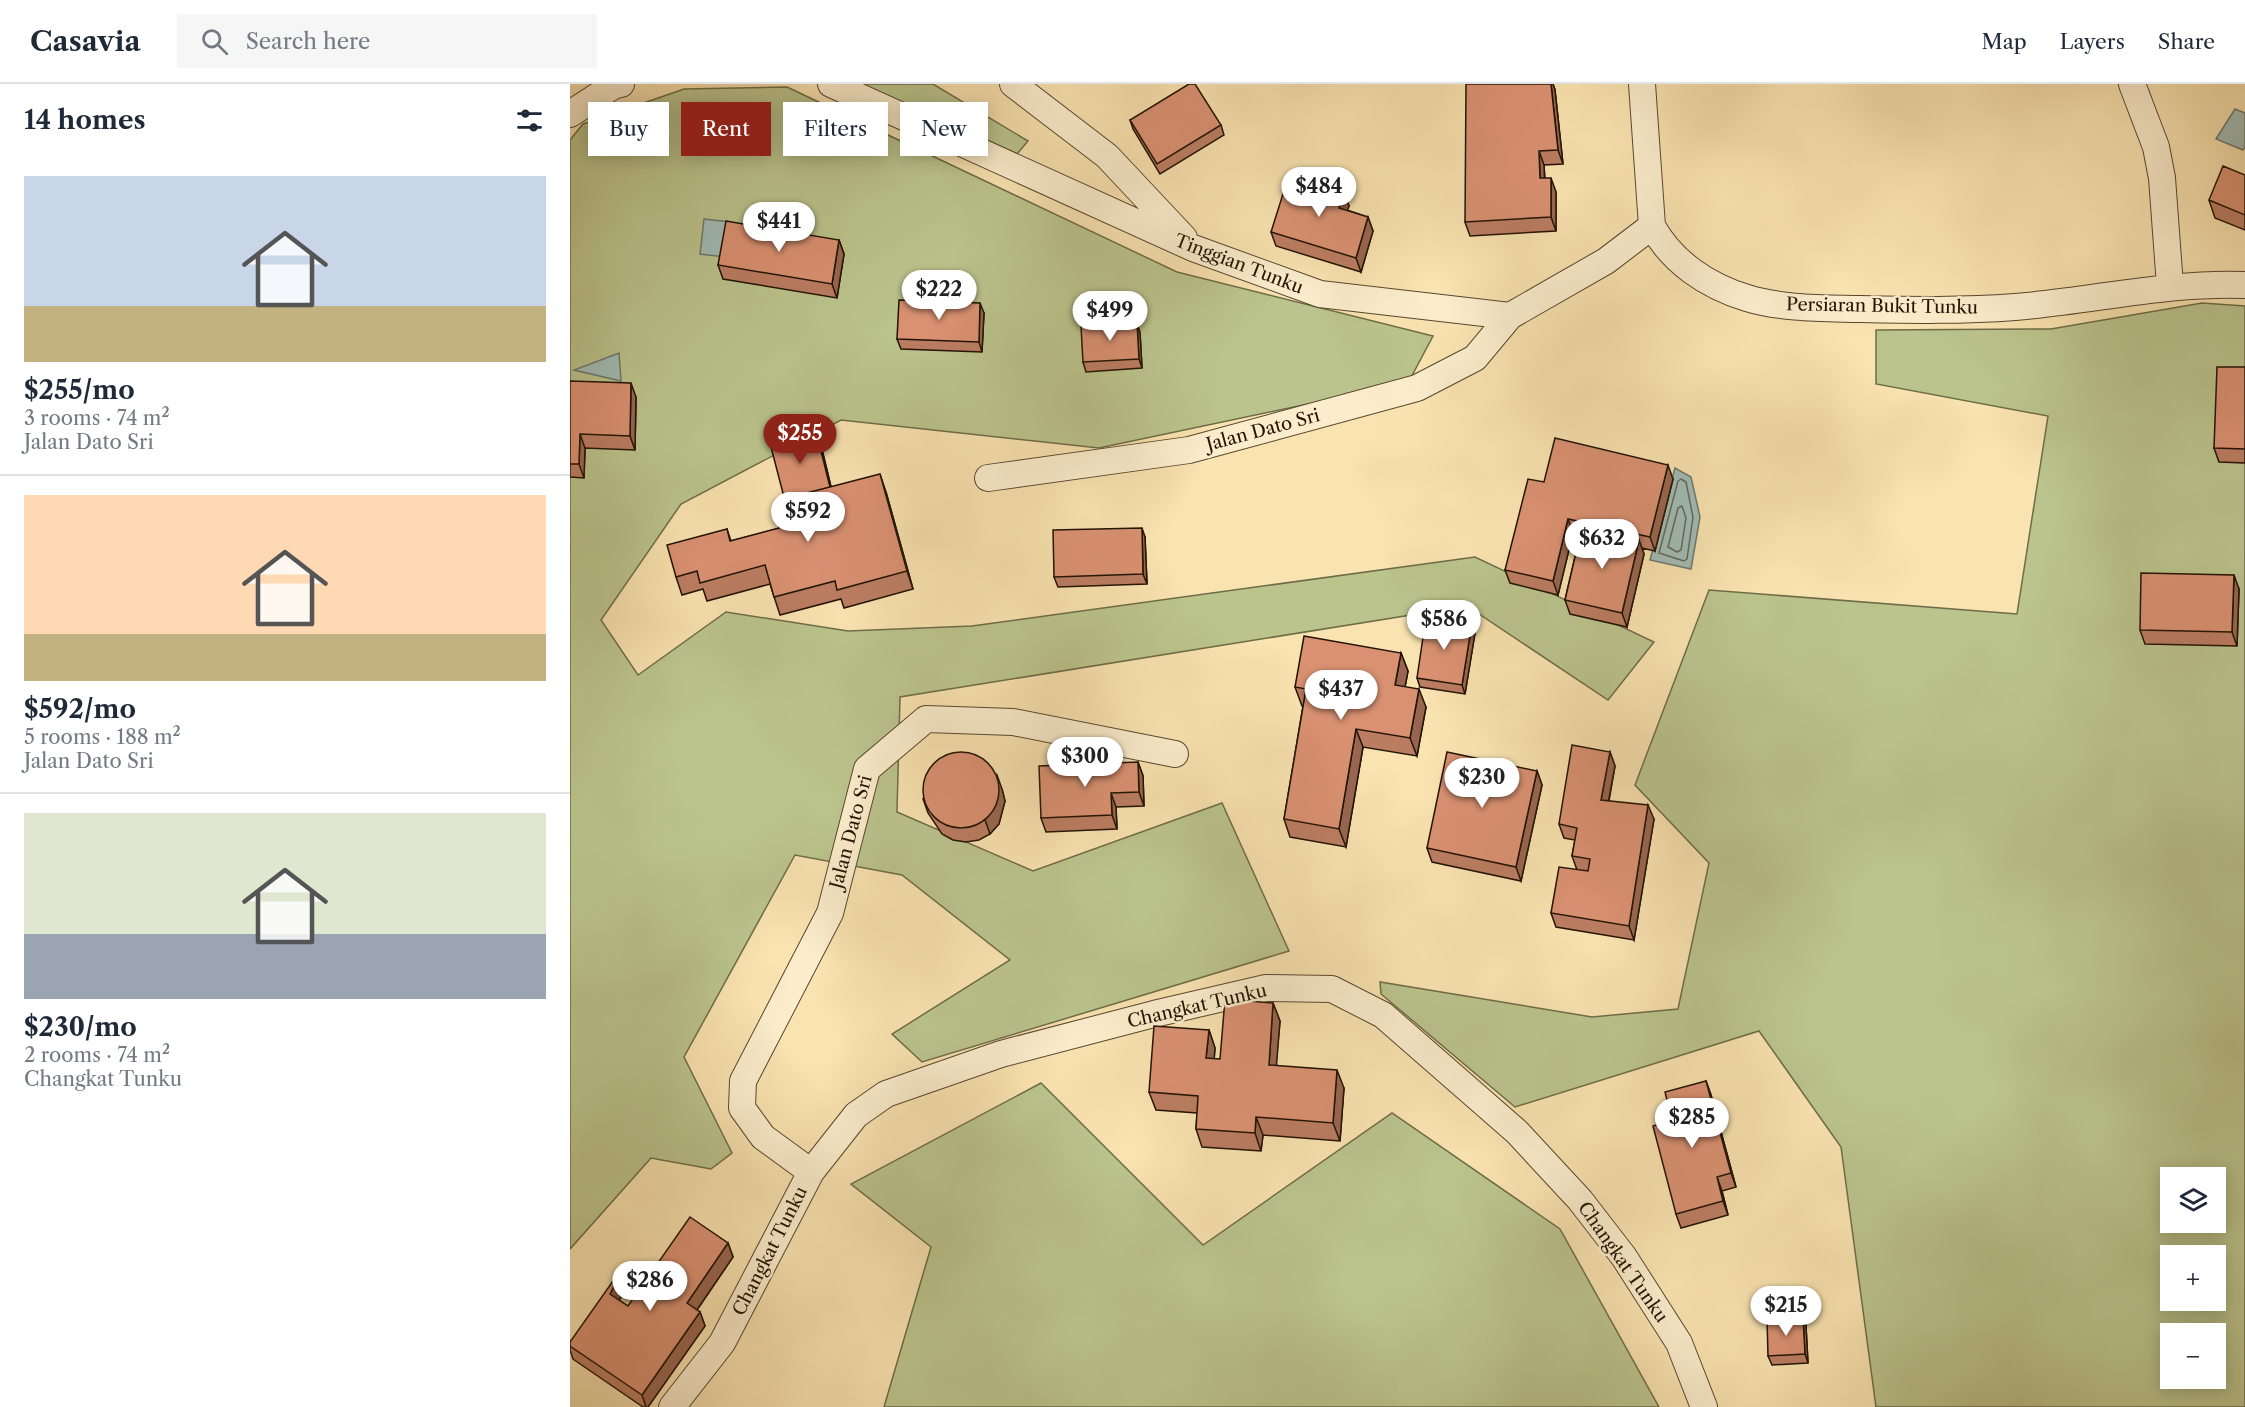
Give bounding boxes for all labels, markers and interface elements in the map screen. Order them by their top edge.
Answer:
search box [177,14,597,68]
text: Casavia [30,24,141,58]
icon: search [198,25,231,58]
text: Search here [246,28,370,55]
text: Map [1982,29,2027,54]
text: Layers [2060,29,2125,54]
text: Share [2158,29,2215,54]
chip: Buy [588,102,669,156]
chip: Rent [681,102,771,156]
chip: Filters [783,102,888,156]
chip: New [900,102,988,156]
text: 14 homes [24,104,146,136]
icon: filters [513,104,546,137]
pin: $484 [1283,167,1355,218]
text: $484 [1295,174,1343,198]
pin: $441 [743,202,815,253]
text: $441 [757,209,801,233]
icon: home [231,215,339,323]
street label: Tinggian Tunku [1171,229,1307,299]
pin: $222 [903,270,975,321]
text: $222 [916,277,962,301]
pin: $499 [1074,291,1146,342]
street label: Persiaran Bukit Tunku [1786,293,1978,319]
text: $499 [1087,298,1133,322]
text: $255/mo [24,374,135,406]
street label: Jalan Dato Sri [1201,404,1323,456]
text: 3 rooms · 74 m² [24,406,170,430]
pin: $255 [764,414,836,465]
text: $255 [777,421,823,445]
text: Jalan Dato Sri [24,430,154,454]
pin: $592 [772,492,844,543]
text: $592 [785,499,831,523]
pin: $632 [1566,519,1638,570]
text: $632 [1579,526,1625,550]
icon: home [231,534,339,642]
pin: $586 [1408,600,1480,651]
text: $586 [1421,607,1467,631]
pin: $437 [1305,670,1377,721]
text: $437 [1319,677,1363,701]
text: $592/mo [24,693,136,725]
text: 5 rooms · 188 m² [24,725,181,749]
pin: $300 [1049,737,1121,788]
text: $300 [1061,744,1109,768]
text: Jalan Dato Sri [24,749,154,773]
pin: $230 [1446,758,1518,809]
text: $230 [1458,765,1506,789]
street label: Jalan Dato Sri [825,772,877,894]
icon: home [231,852,339,960]
street label: Changkat Tunku [1125,979,1269,1033]
text: $230/mo [24,1011,137,1043]
text: 2 rooms · 74 m² [24,1043,170,1067]
text: Changkat Tunku [24,1067,182,1091]
pin: $285 [1656,1098,1728,1149]
text: $285 [1669,1105,1715,1129]
map controls [2160,1167,2226,1389]
button: layers [2160,1167,2226,1233]
street label: Changkat Tunku [728,1183,812,1319]
street label: Changkat Tunku [1573,1197,1673,1327]
button: + [2160,1245,2226,1311]
pin: $286 [614,1261,686,1312]
text: $286 [626,1268,674,1292]
pin: $215 [1750,1286,1822,1337]
text: $215 [1764,1293,1808,1317]
button: − [2160,1323,2226,1389]

